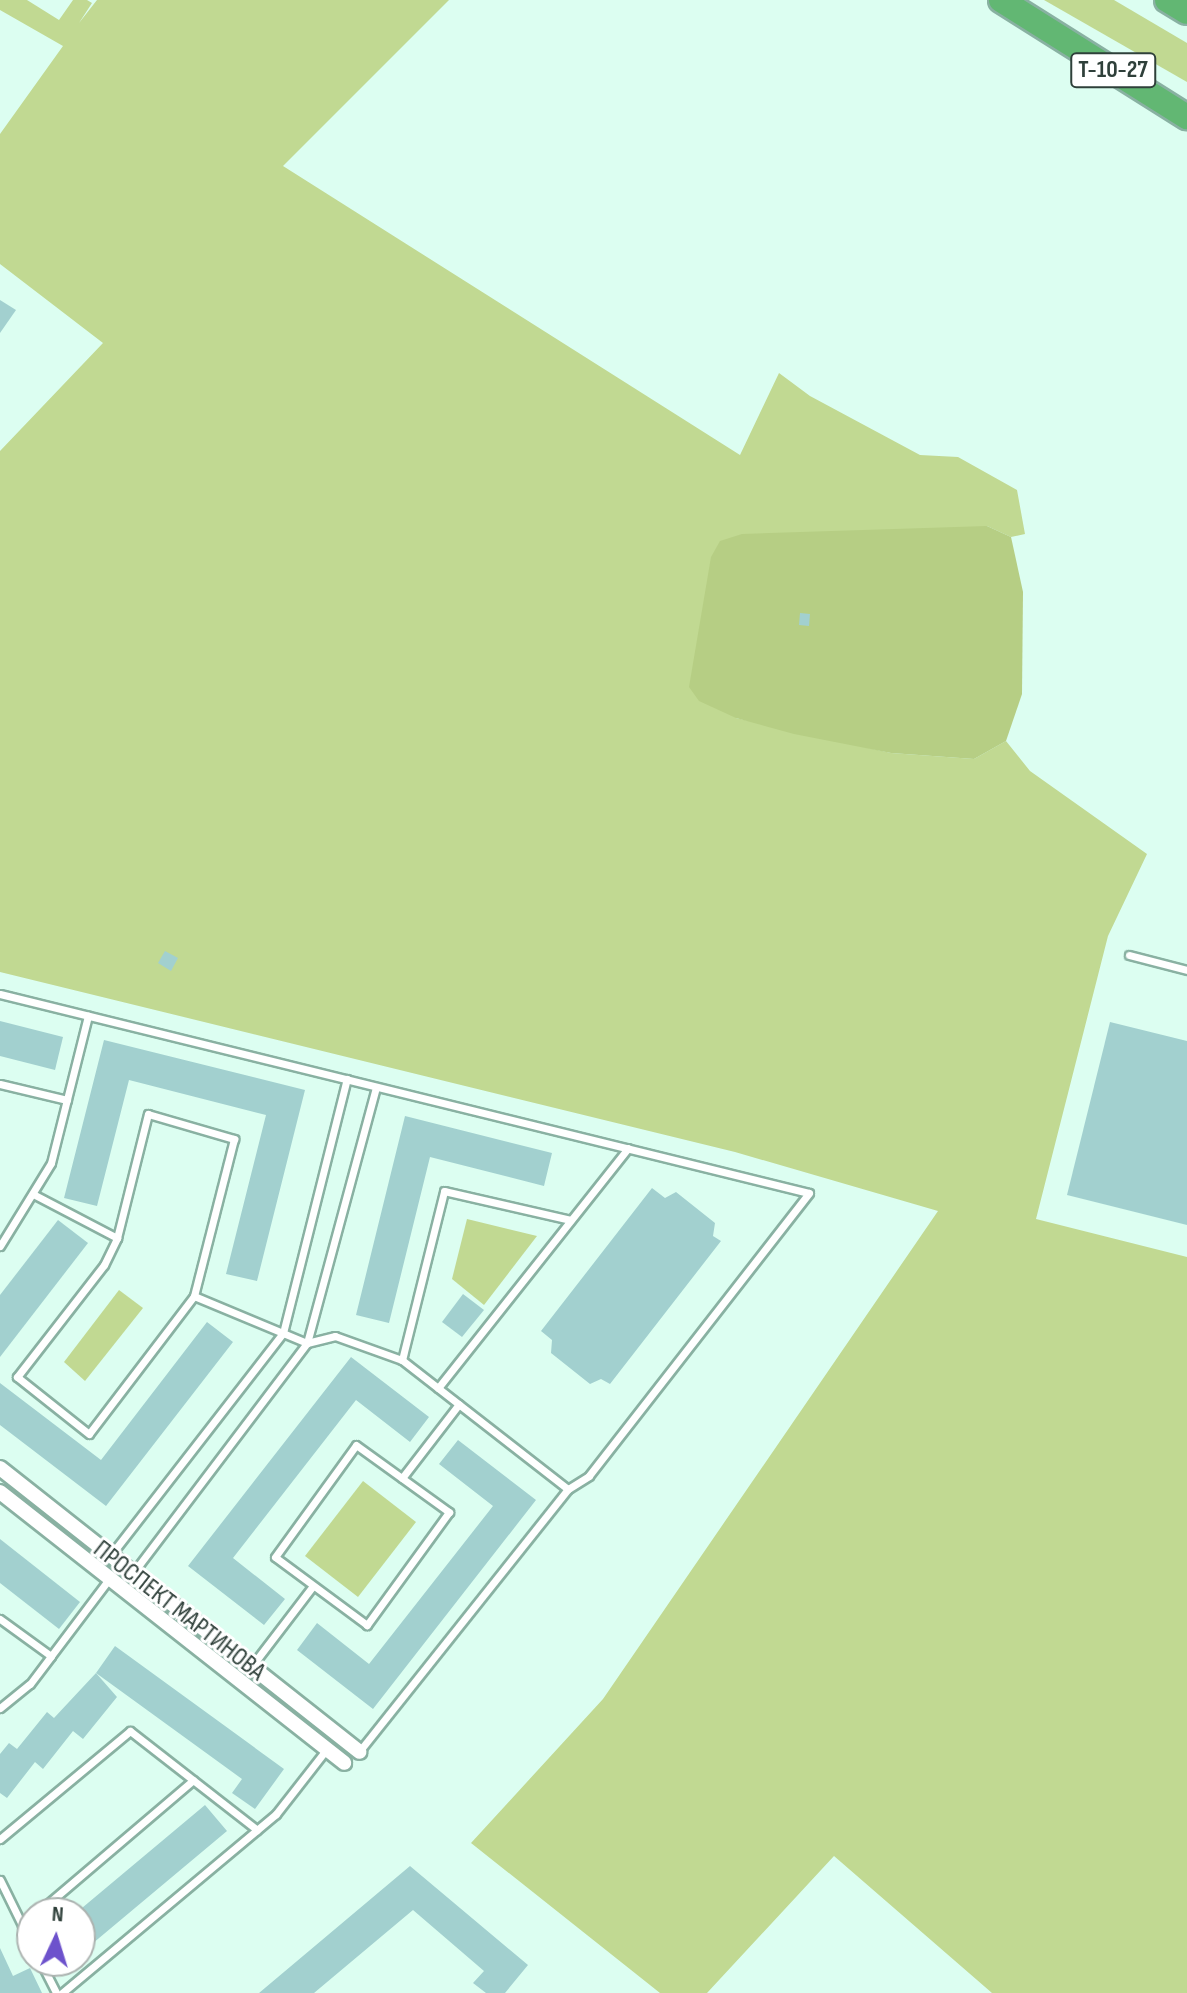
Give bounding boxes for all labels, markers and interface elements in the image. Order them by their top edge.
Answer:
road number: Т-10-27 [1069,50,1157,90]
street label: ПРОСПЕКТ МАРТИНОВА [87,1534,271,1688]
north arrow [16,1897,96,1977]
text: N [51,1901,64,1928]

